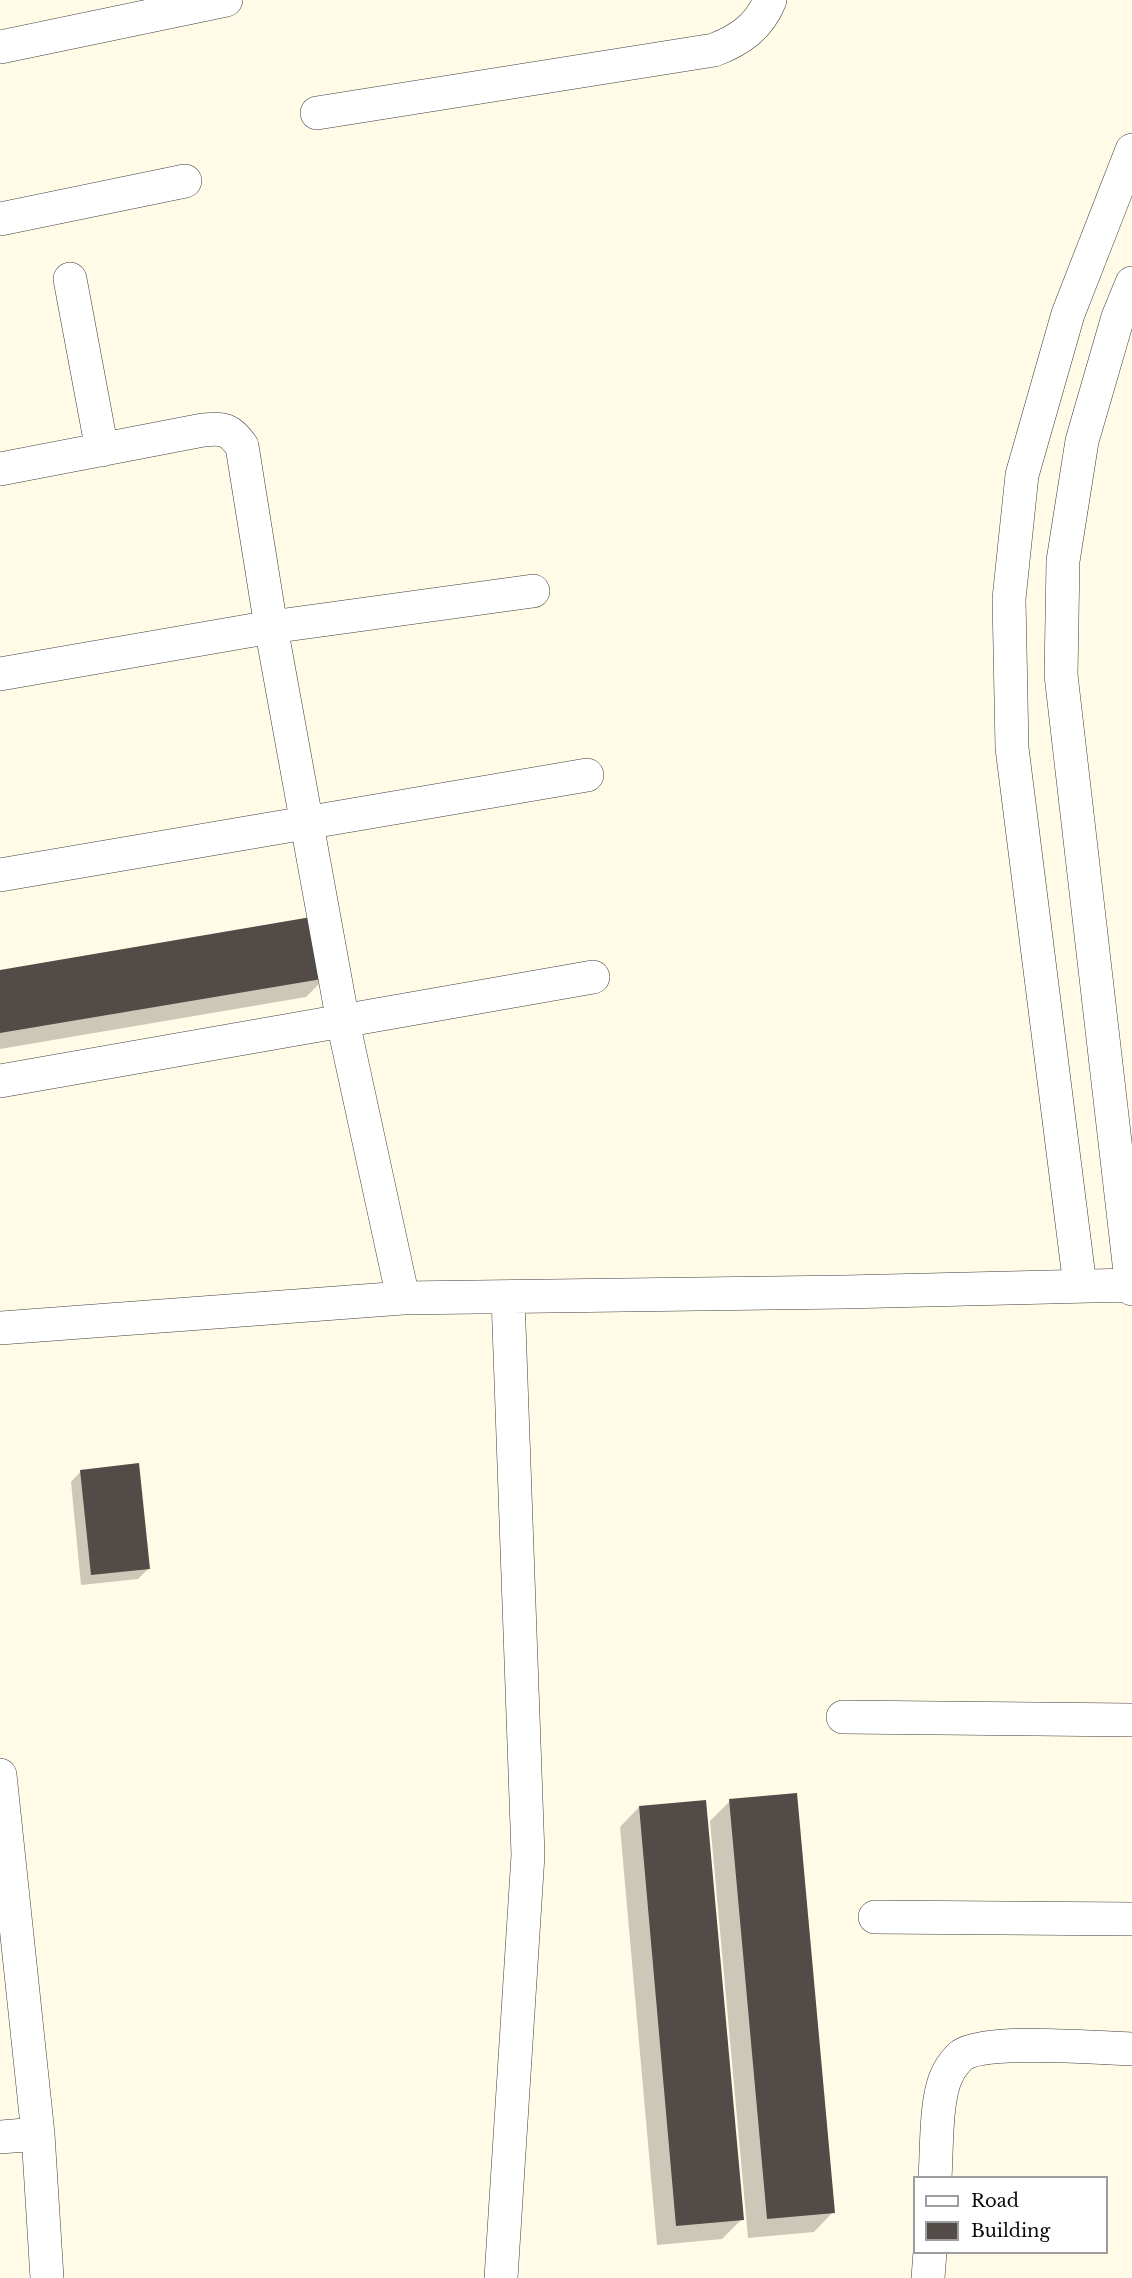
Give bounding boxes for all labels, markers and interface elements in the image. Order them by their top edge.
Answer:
legend [913,2176,1108,2254]
text: Road [971,2190,1019,2212]
text: Building [971,2220,1050,2242]

